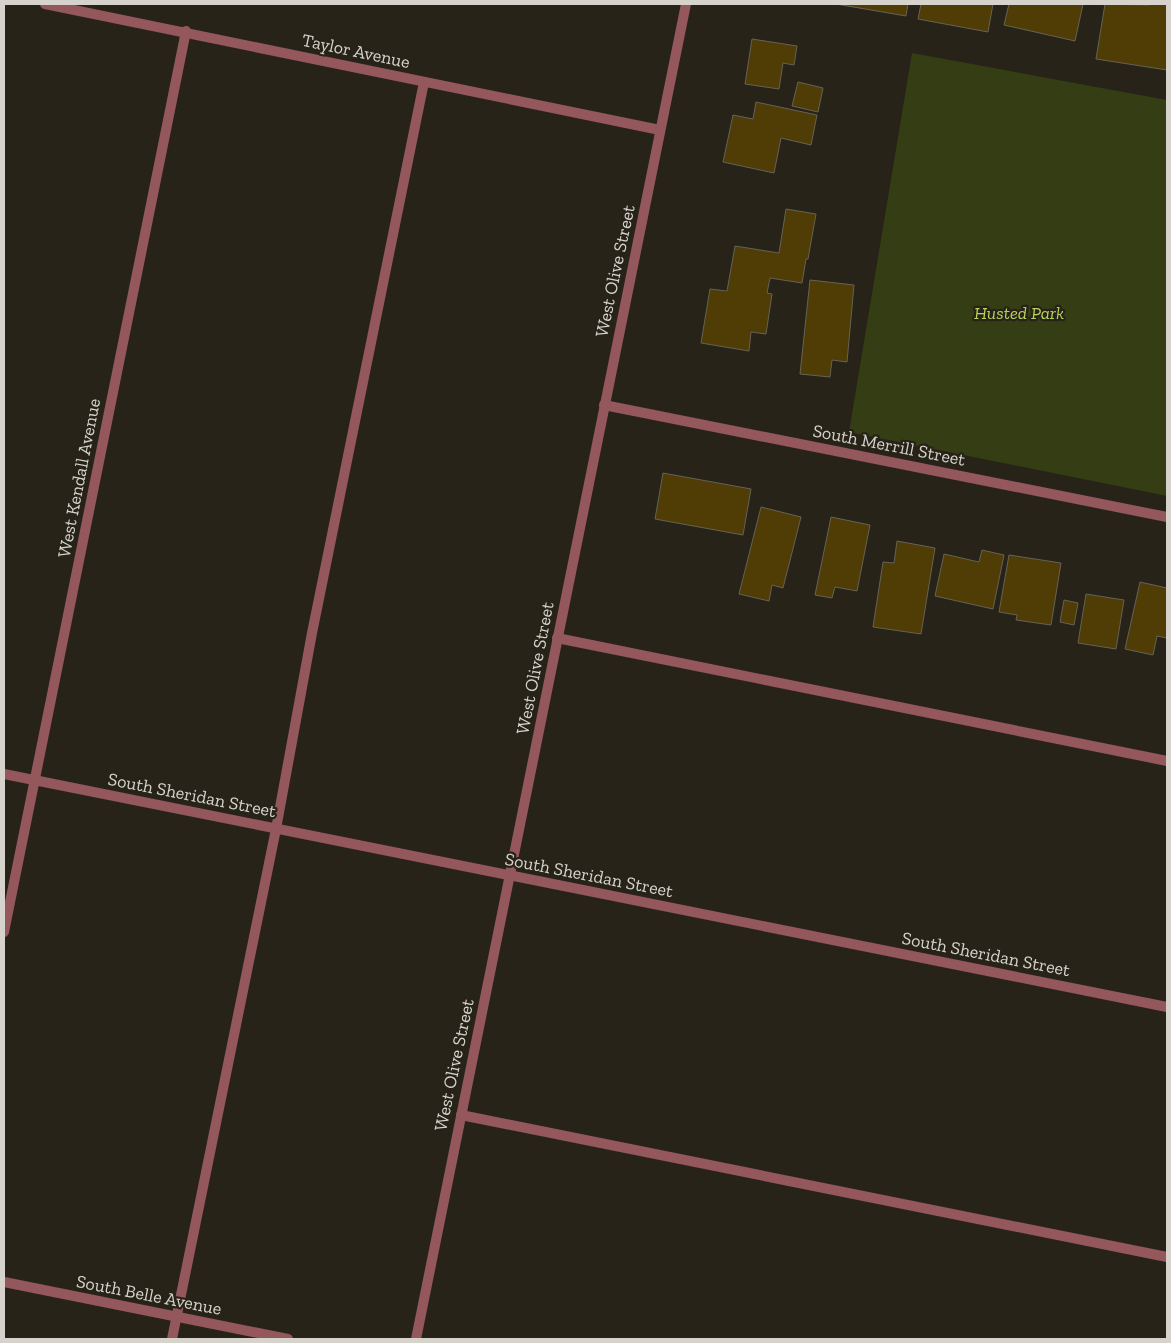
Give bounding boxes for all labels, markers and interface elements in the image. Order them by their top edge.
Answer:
street label: Taylor Avenue [300,29,412,73]
street label: West Olive Street [590,203,640,339]
park label: Husted Park [974,302,1064,324]
street label: West Kendall Avenue [53,396,105,560]
street label: South Merrill Street [811,419,967,471]
street label: West Olive Street [511,600,559,736]
street label: South Sheridan Street [106,768,278,822]
street label: South Sheridan Street [503,848,675,902]
street label: South Sheridan Street [900,927,1072,981]
street label: West Olive Street [429,997,479,1133]
street label: South Belle Avenue [74,1270,224,1320]

